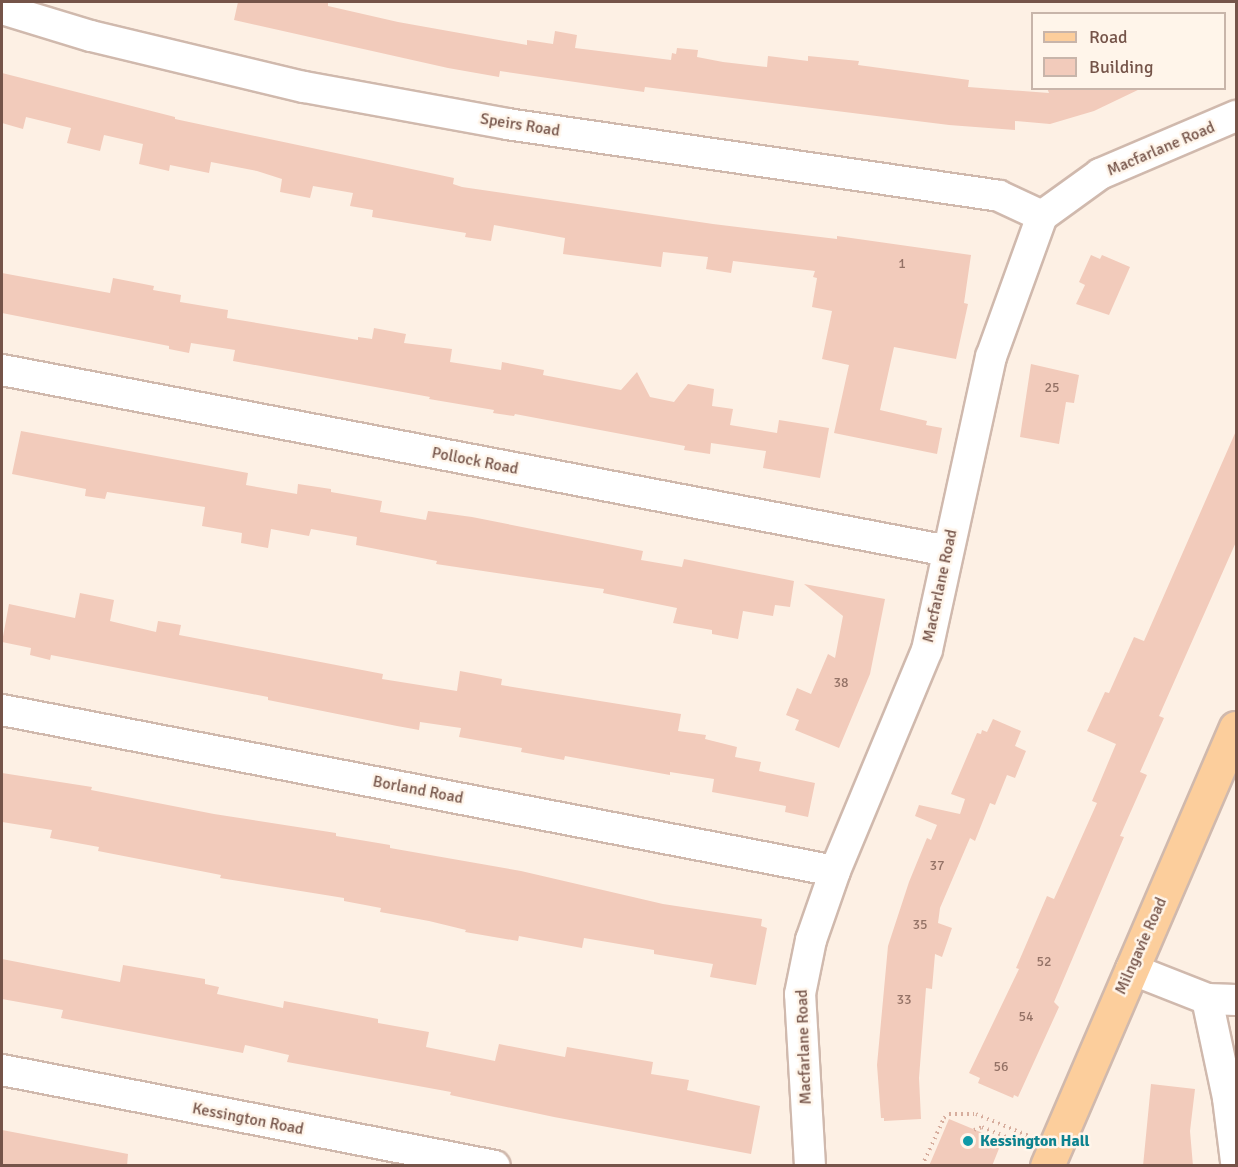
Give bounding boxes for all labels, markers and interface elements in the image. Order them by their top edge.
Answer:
legend [1031,12,1226,90]
text: Road [1089,26,1128,48]
text: Building [1089,56,1153,78]
street label: Speirs Road [479,109,561,141]
street label: Macfarlane Road [1104,118,1218,180]
house number: 1 [898,256,906,272]
house number: 25 [1044,380,1060,396]
street label: Pollock Road [430,443,520,479]
street label: Macfarlane Road [919,528,961,644]
house number: 38 [833,675,849,691]
street label: Borland Road [371,772,465,808]
house number: 37 [929,858,945,874]
street label: Milngavie Road [1111,895,1171,997]
house number: 35 [912,917,928,933]
house number: 52 [1036,954,1052,970]
street label: Macfarlane Road [792,989,816,1105]
house number: 33 [896,992,912,1008]
house number: 54 [1018,1009,1034,1025]
house number: 56 [993,1059,1009,1075]
street label: Kessington Road [191,1099,305,1139]
place label: Kessington Hall [980,1131,1090,1151]
marker: Kessington Hall [961,1134,975,1148]

